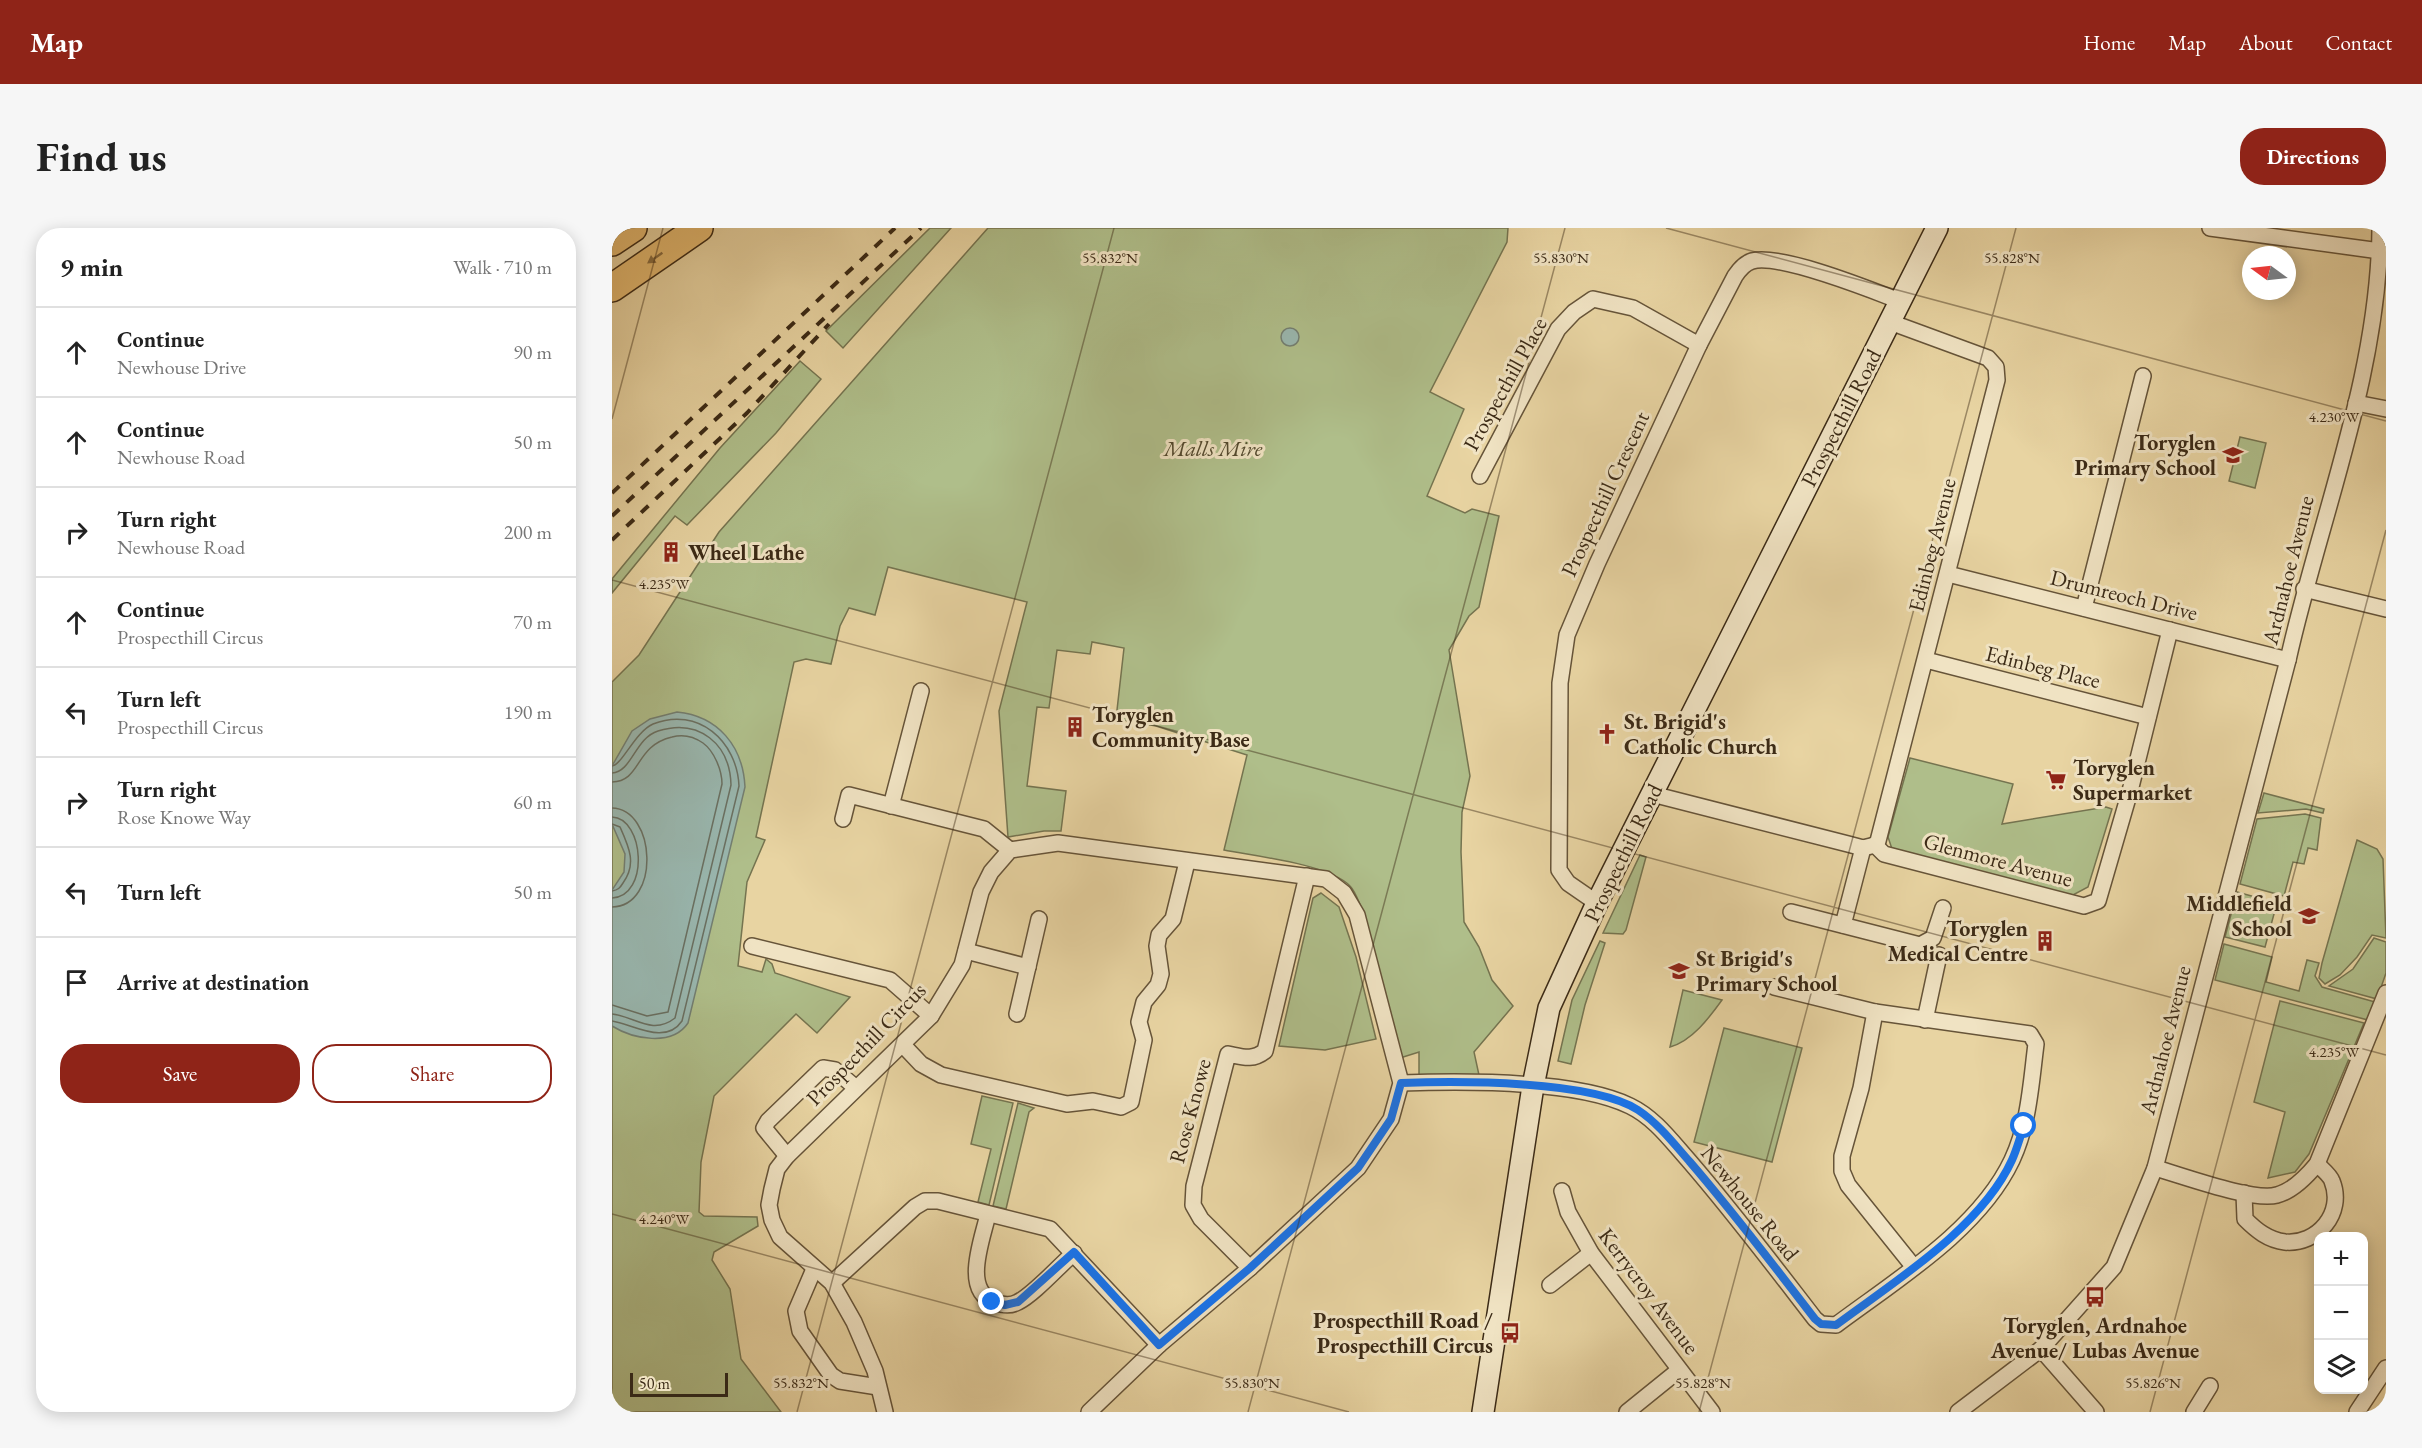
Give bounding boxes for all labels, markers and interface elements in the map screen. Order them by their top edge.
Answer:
text: Map [30,24,83,60]
text: Home [2083,29,2135,56]
text: Map [2168,29,2206,56]
text: About [2239,29,2292,56]
text: Contact [2325,29,2392,56]
button: Directions [2240,128,2386,185]
text: Find us [36,129,167,184]
north arrow [2242,246,2296,300]
text: 55.832°N [1082,248,1138,267]
text: 55.830°N [1533,248,1589,267]
text: 55.828°N [1984,248,2040,267]
text: 9 min [60,250,123,284]
one-way arrow [648,252,664,264]
text: Walk · 710 m [453,254,552,280]
street label: Prospecthill Place [1456,312,1554,456]
text: Continue [117,325,204,354]
icon: ahead [60,336,93,369]
text: 90 m [513,339,552,365]
street label: Prospecthill Road [1794,343,1889,492]
text: Newhouse Drive [117,354,246,380]
street label: Prospecthill Crescent [1554,407,1656,581]
text: 4.230°W [2309,407,2359,426]
text: Continue [117,415,204,444]
icon: ahead [60,426,93,459]
place label: Toryglen Primary School [2074,428,2217,482]
text: 50 m [513,429,552,455]
park label: Malls Mire [1162,434,1263,463]
school or university icon: Toryglen Primary School [2221,443,2245,467]
text: Newhouse Road [117,444,245,470]
street label: Edinbeg Avenue [1901,475,1963,615]
street label: Ardnahoe Avenue [2255,492,2321,648]
text: Turn right [117,505,216,534]
icon: right [60,516,93,549]
text: 200 m [504,519,552,545]
text: Newhouse Road [117,534,245,560]
place label: Wheel Lathe [688,538,804,567]
building icon: Wheel Lathe [659,540,683,564]
street label: Drumreoch Drive [2047,563,2201,627]
text: 4.235°W [639,574,689,593]
text: Continue [117,595,204,624]
icon: ahead [60,606,93,639]
text: 70 m [513,609,552,635]
text: Prospecthill Circus [117,624,263,650]
street label: Edinbeg Place [1983,639,2104,695]
text: Turn left [117,685,201,714]
icon: left [60,696,93,729]
text: 190 m [504,699,552,725]
place label: Toryglen Community Base [1092,700,1250,754]
place label: St. Brigid's Catholic Church [1624,707,1777,761]
text: Prospecthill Circus [117,714,263,740]
building icon: Toryglen Community Base [1063,715,1087,739]
church icon: St. Brigid's Catholic Church [1595,722,1619,746]
place label: Toryglen Supermarket [2073,753,2193,807]
supermarket icon: Toryglen Supermarket [2044,768,2068,792]
text: Turn right [117,775,216,804]
street label: Prospecthill Road [1577,778,1669,927]
icon: right [60,786,93,819]
text: 60 m [513,789,552,815]
text: Rose Knowe Way [117,804,251,830]
street label: Glenmore Avenue [1920,826,2076,894]
icon: left [60,876,93,909]
text: Turn left [117,878,201,907]
text: 50 m [513,879,552,905]
place label: Middlefield School [2186,889,2292,943]
school or university icon: Middlefield School [2297,904,2321,928]
place label: Toryglen Medical Centre [1888,914,2029,968]
building icon: Toryglen Medical Centre [2033,929,2057,953]
place label: St Brigid's Primary School [1696,944,1838,998]
school or university icon: St Brigid's Primary School [1667,959,1691,983]
street label: Ardnahoe Avenue [2132,962,2198,1118]
icon: arrive [60,966,93,999]
text: Arrive at destination [117,968,309,997]
street label: Prospecthill Circus [800,976,932,1112]
text: 4.235°W [2309,1042,2359,1061]
button: Save [60,1044,300,1103]
button: Share [312,1044,552,1103]
street label: Rose Knowe [1162,1055,1218,1166]
route start [2010,1112,2036,1138]
street label: Newhouse Road [1694,1139,1806,1268]
text: 4.240°W [639,1209,689,1228]
street label: Kerrycroy Avenue [1592,1222,1706,1360]
map controls [2314,1232,2368,1394]
button: + [2314,1232,2368,1286]
bus stop icon: Toryglen, Ardnahoe Avenue/ Lubas Avenue [2083,1285,2107,1309]
button: − [2314,1286,2368,1340]
route end [978,1288,1004,1314]
place label: Prospecthill Road / Prospecthill Circus [1313,1306,1493,1360]
place label: Toryglen, Ardnahoe Avenue/ Lubas Avenue [1990,1311,2199,1365]
bus stop icon: Prospecthill Road / Prospecthill Circus [1498,1321,1522,1345]
button: layers [2314,1340,2368,1394]
scale bar [630,1370,728,1398]
text: 50 m [639,1373,670,1394]
text: 55.832°N [773,1373,829,1392]
text: 55.830°N [1224,1373,1280,1392]
text: 55.828°N [1675,1373,1731,1392]
text: 55.826°N [2125,1373,2181,1392]

